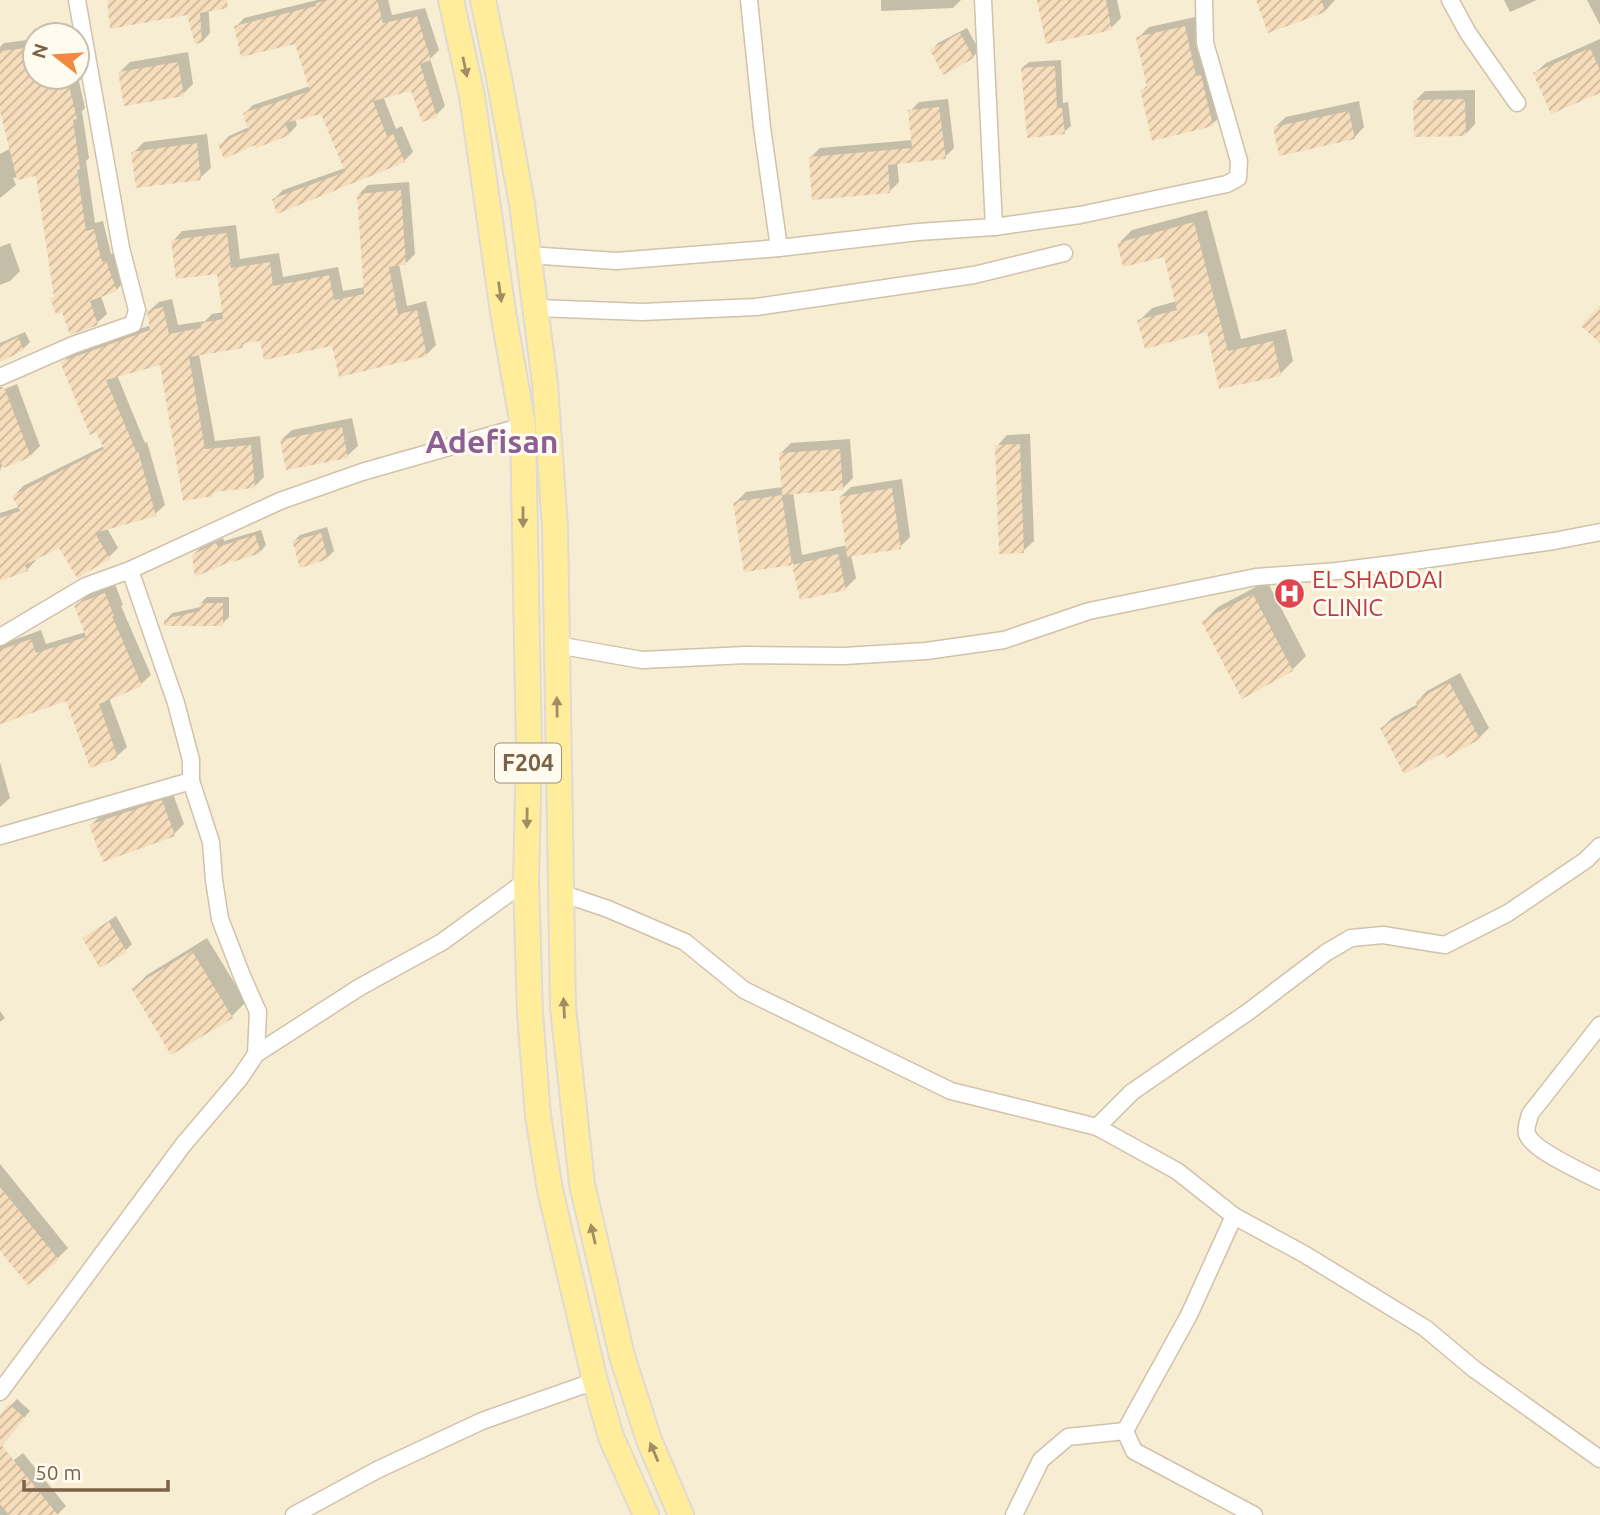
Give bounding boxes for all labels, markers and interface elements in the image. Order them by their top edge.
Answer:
north arrow [21,21,91,91]
text: N [27,41,52,61]
one-way arrow [460,56,471,78]
one-way arrow [495,281,506,303]
district label: Adefisan [425,423,559,459]
one-way arrow [517,506,529,528]
place label: EL SHADDAI CLINIC [1312,566,1443,621]
hospital icon: EL SHADDAI CLINIC [1272,577,1306,611]
one-way arrow [551,696,563,718]
road number: F204 [495,744,561,782]
one-way arrow [521,807,533,829]
one-way arrow [558,997,569,1019]
one-way arrow [587,1222,598,1244]
one-way arrow [648,1442,659,1463]
scale bar [24,1448,168,1492]
text: 50 m [35,1460,82,1484]

